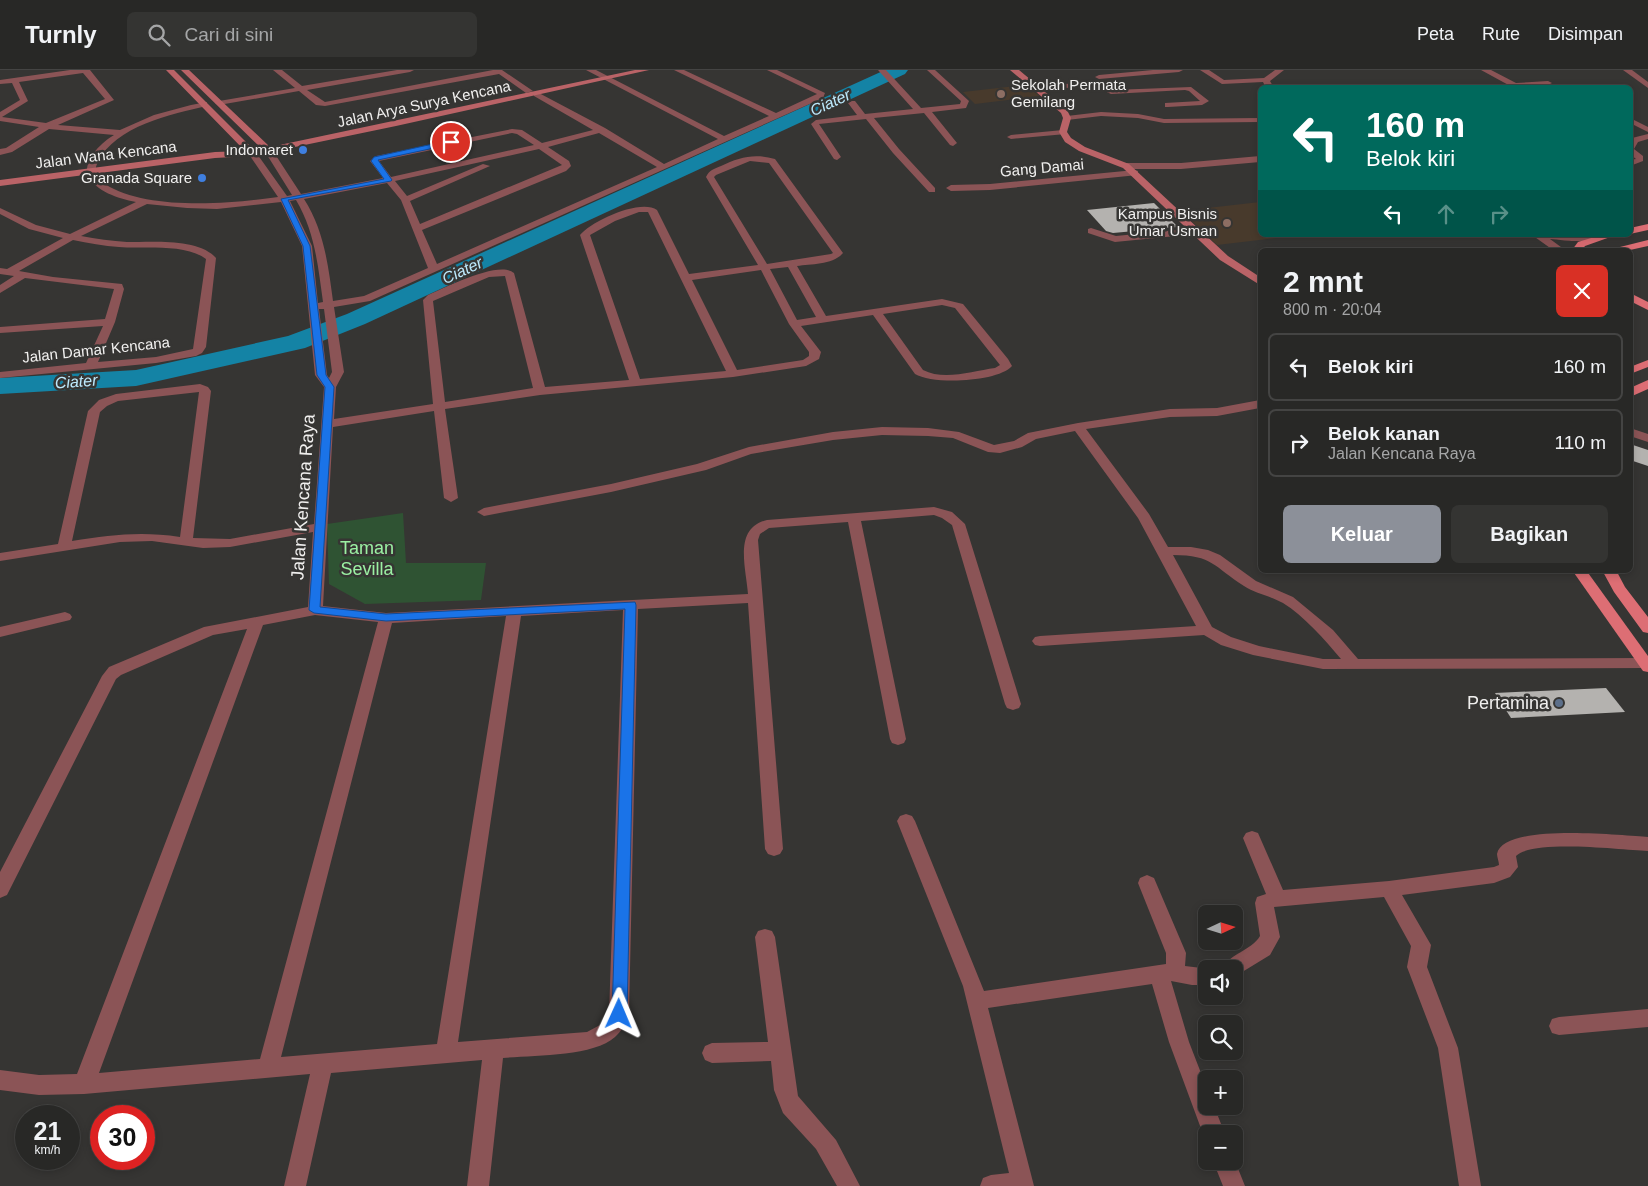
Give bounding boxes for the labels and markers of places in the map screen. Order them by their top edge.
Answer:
place label: Sekolah Permata Gemilang [1011,76,1127,110]
marker: Sekolah Permata Gemilang [995,88,1007,100]
pin [430,121,472,163]
place label: Indomaret [225,141,294,158]
marker: Indomaret [297,144,309,156]
place label: Granada Square [81,169,192,186]
marker: Granada Square [196,172,208,184]
place label: Kampus Bisnis Umar Usman [1118,205,1217,239]
marker: Kampus Bisnis Umar Usman [1221,217,1233,229]
place label: Pertamina [1467,693,1550,713]
marker: Pertamina [1553,697,1565,709]

